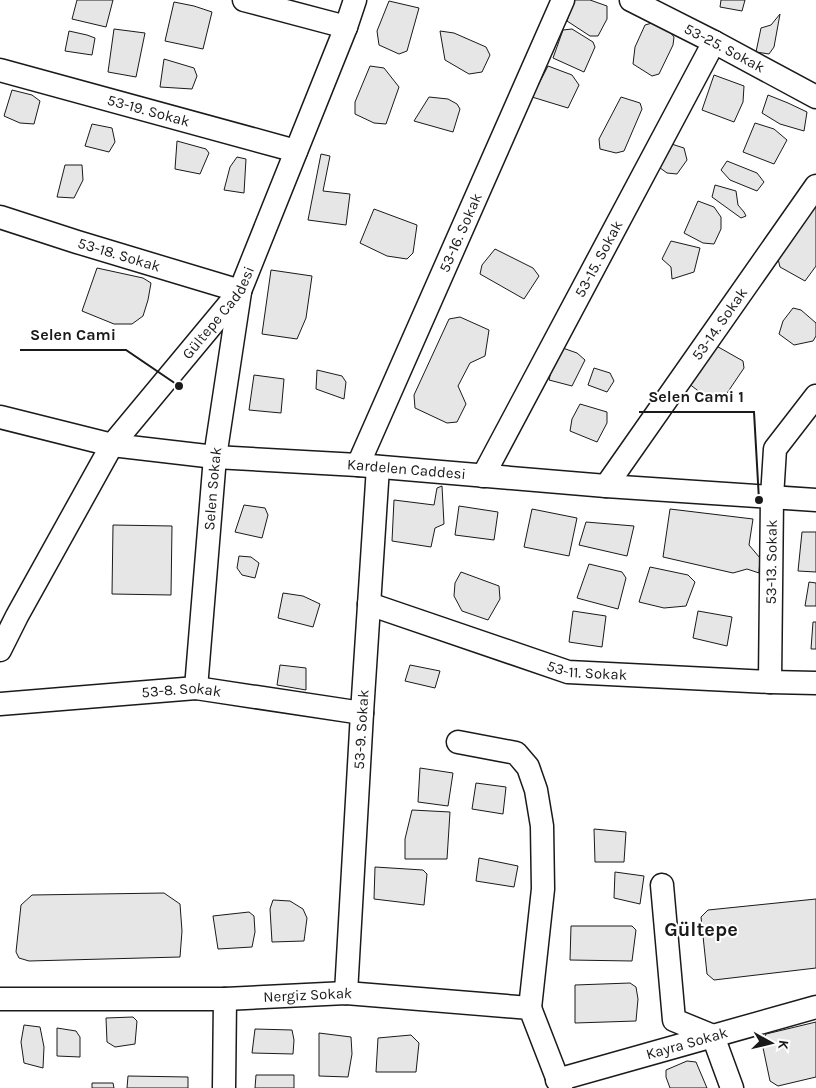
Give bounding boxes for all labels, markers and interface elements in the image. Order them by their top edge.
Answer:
street label: 53-25. Sokak [681,19,768,77]
street label: 53-19. Sokak [105,91,192,131]
street label: 53-16. Sokak [435,190,486,275]
street label: 53-15. Sokak [571,217,626,300]
street label: 53-18. Sokak [76,234,163,276]
street label: Gültepe Caddesi [178,264,258,363]
street label: 53-14. Sokak [688,284,751,364]
callout: Selen Cami [20,319,126,350]
text: Selen Cami [30,325,116,344]
callout: Selen Cami 1 [639,381,754,412]
text: Selen Cami 1 [648,387,744,406]
street label: Selen Sokak [200,446,225,531]
street label: Kardelen Caddesi [347,455,467,483]
street label: 53-13. Sokak [762,519,781,605]
street label: 53-11. Sokak [544,656,628,684]
street label: 53-8. Sokak [141,679,223,701]
street label: 53-9. Sokak [350,689,373,770]
district label: Gültepe [664,918,738,941]
street label: Nergiz Sokak [263,984,353,1006]
north arrow [746,1018,796,1068]
street label: Kayra Sokak [644,1023,730,1063]
text: K [774,1039,792,1051]

